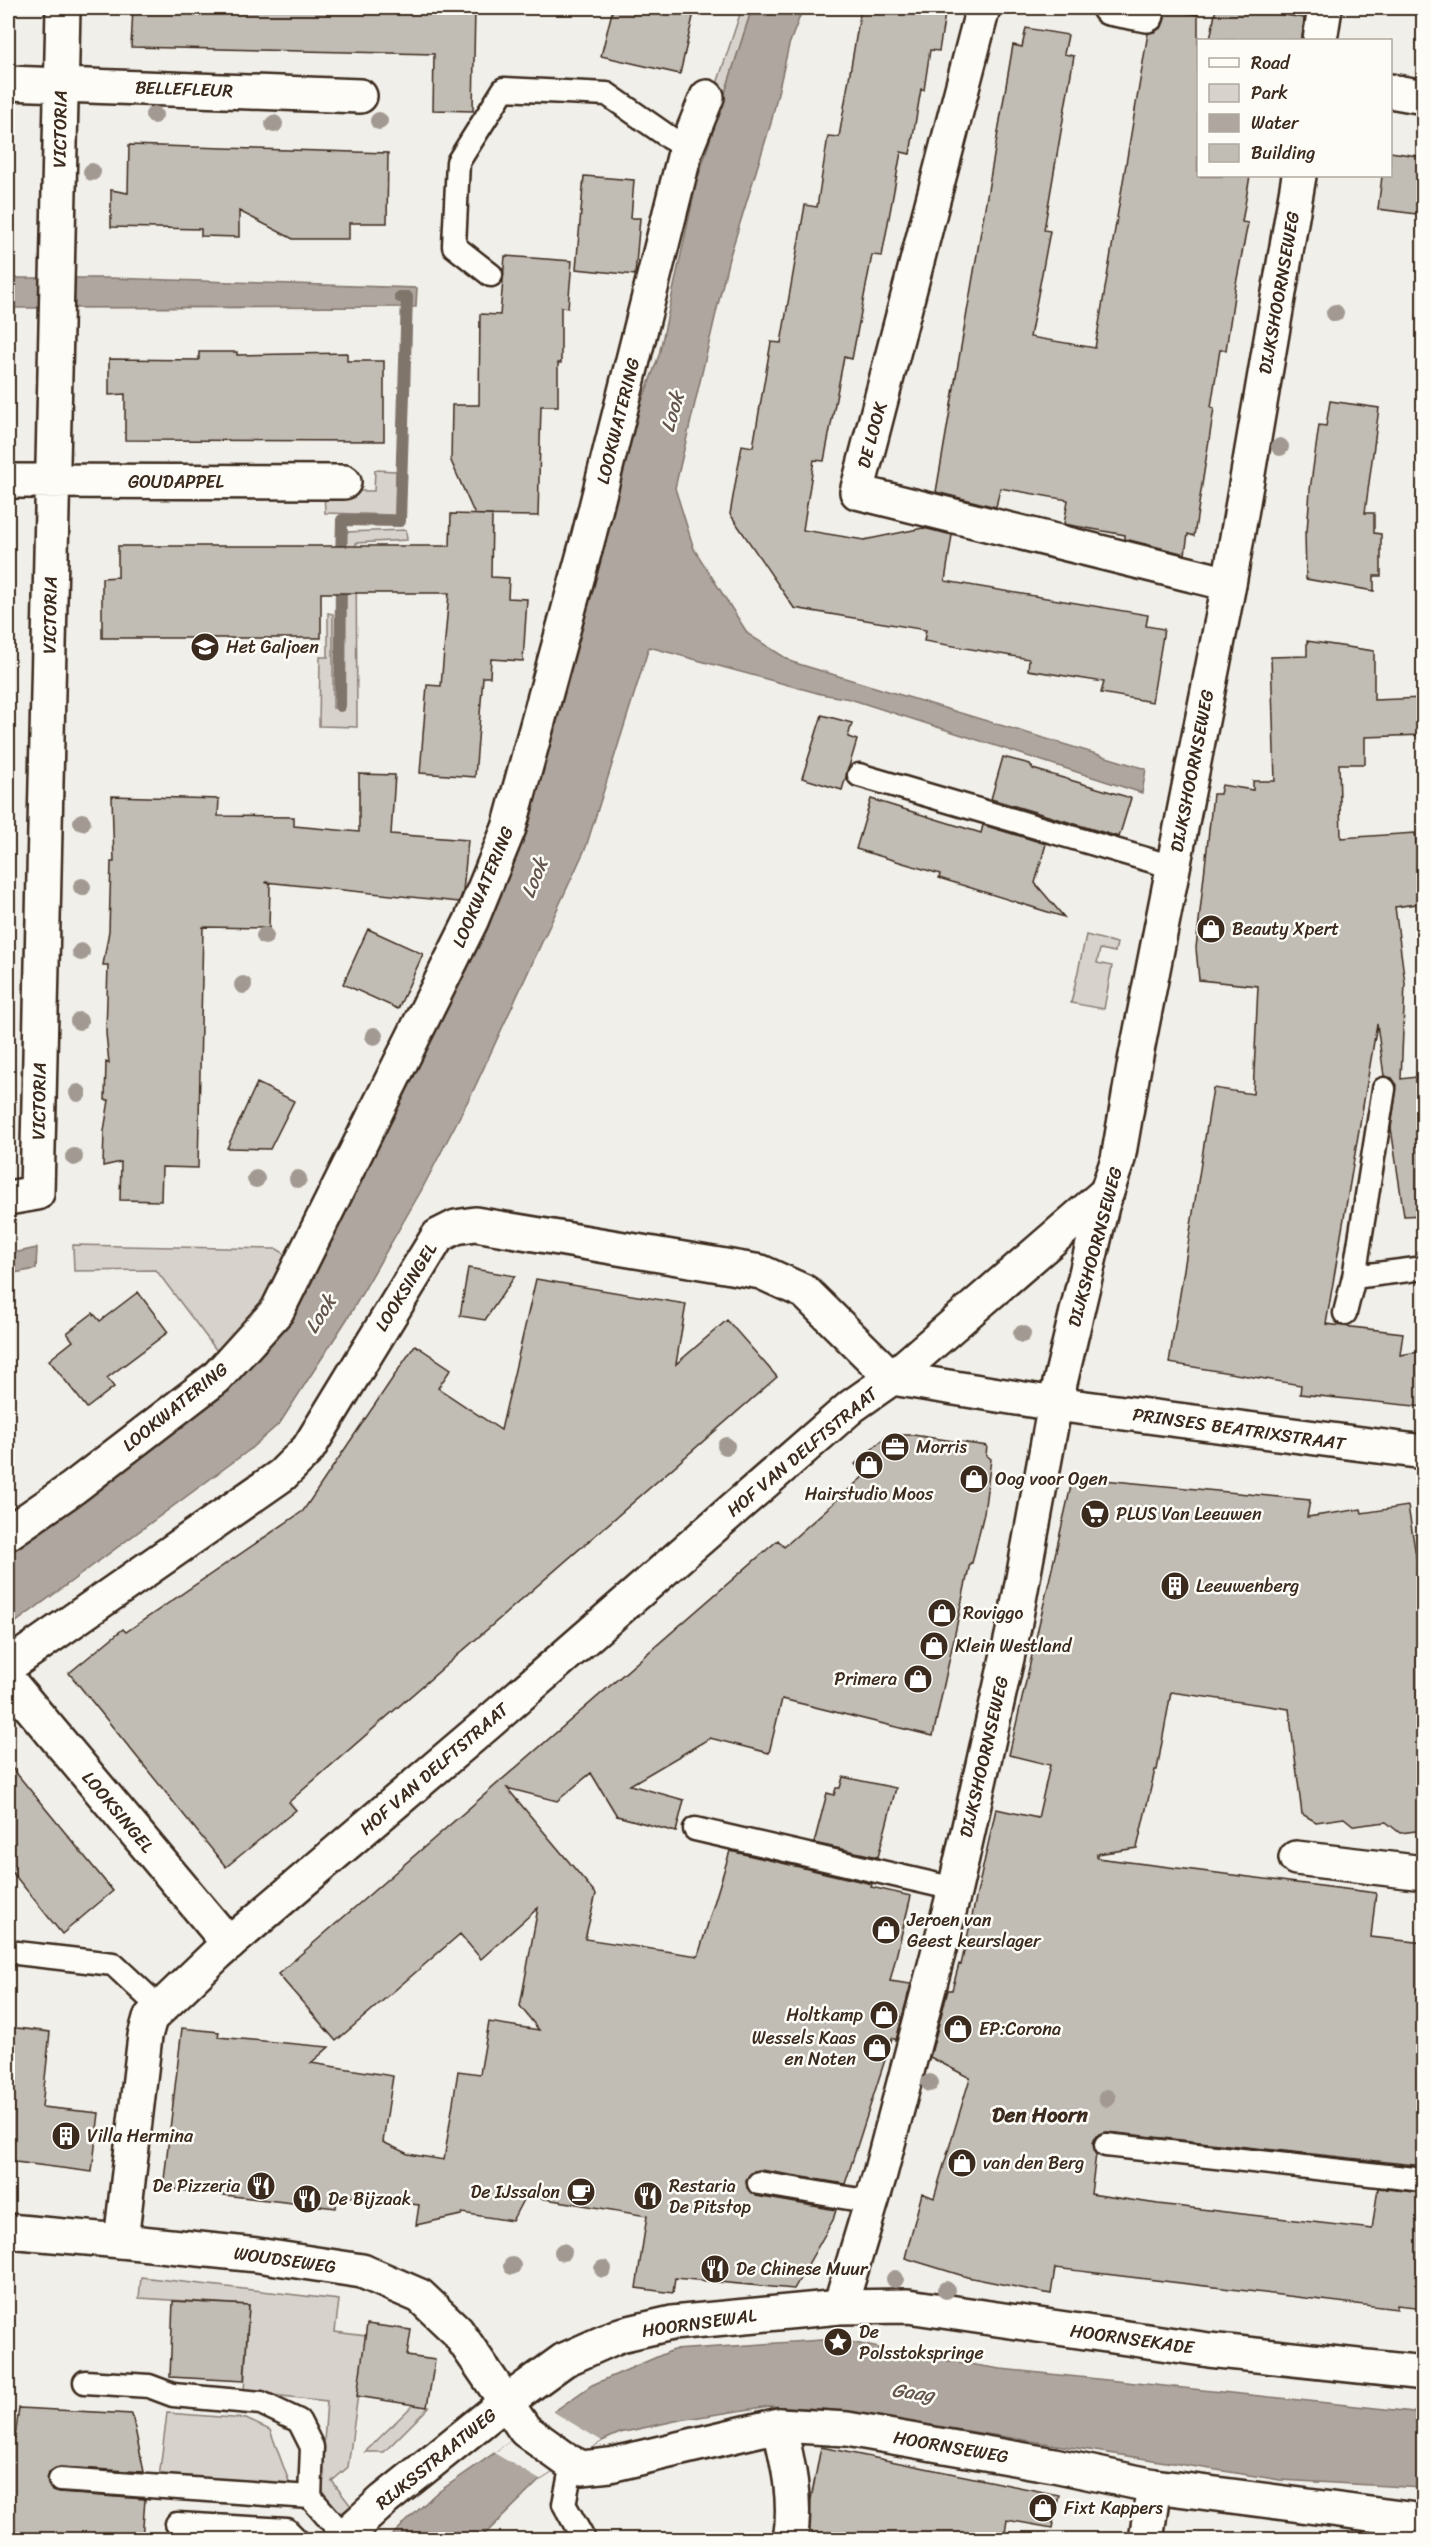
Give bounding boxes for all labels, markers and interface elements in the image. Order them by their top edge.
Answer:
legend [1197,39,1392,177]
text: Road [1251,47,1291,79]
street label: BELLEFLEUR [135,71,234,107]
text: Park [1251,77,1288,109]
street label: VICTORIA [43,90,77,168]
text: Water [1251,107,1300,139]
text: Building [1251,137,1315,169]
street label: DIJKSHOORNSEWEG [1249,208,1309,377]
street label: LOOKWATERING [587,354,649,487]
water label: Look [650,386,695,436]
street label: DE LOOK [848,398,896,472]
street label: GOUDAPPEL [128,466,225,498]
street label: VICTORIA [33,576,67,654]
school or university icon: Het Galjoen [189,631,221,663]
place label: Het Galjoen [226,631,319,663]
street label: DIJKSHOORNSEWEG [1161,686,1224,855]
street label: LOOKWATERING [443,821,523,953]
water label: Look [511,851,559,903]
shop icon: Beauty Xpert [1195,913,1227,945]
place label: Beauty Xpert [1232,913,1339,945]
street label: VICTORIA [22,1062,56,1140]
street label: DIJKSHOORNSEWEG [1058,1163,1132,1331]
street label: LOOKSINGEL [366,1236,446,1338]
water label: Look [295,1286,347,1341]
street label: LOOKWATERING [115,1353,236,1460]
street label: HOF VAN DELFTSTRAAT [719,1378,886,1525]
street label: PRINSES BEATRIXSTRAAT [1131,1398,1348,1460]
office icon: Morris [879,1431,911,1463]
place label: Morris [916,1431,968,1463]
shop icon: Hairstudio Moos [853,1449,885,1481]
shop icon: Oog voor Ogen [958,1463,990,1495]
place label: Oog voor Ogen [995,1463,1108,1495]
place label: Hairstudio Moos [805,1478,934,1510]
supermarket icon: PLUS Van Leeuwen [1079,1498,1111,1530]
place label: PLUS Van Leeuwen [1116,1498,1262,1530]
building icon: Leeuwenberg [1159,1570,1191,1602]
place label: Leeuwenberg [1196,1570,1299,1602]
shop icon: Roviggo [926,1597,958,1629]
place label: Roviggo [963,1597,1024,1629]
shop icon: Klein Westland [918,1630,950,1662]
place label: Klein Westland [955,1630,1073,1662]
place label: Primera [834,1663,897,1695]
shop icon: Primera [902,1663,934,1695]
street label: DIJKSHOORNSEWEG [950,1672,1018,1841]
street label: HOF VAN DELFTSTRAAT [352,1694,517,1843]
street label: LOOKSINGEL [74,1764,163,1861]
place label: Jeroen van Geest keurslager [906,1904,1042,1957]
shop icon: Jeroen van Geest keurslager [870,1914,902,1946]
place label: Holtkamp [786,1999,863,2031]
shop icon: Holtkamp [868,1999,900,2031]
shop icon: EP:Corona [942,2013,974,2045]
place label: EP:Corona [979,2013,1061,2045]
place label: Wessels Kaas en Noten [752,2022,857,2075]
shop icon: Wessels Kaas en Noten [861,2032,893,2064]
district label: Den Hoorn [992,2096,1089,2134]
building icon: Villa Hermina [50,2120,82,2152]
place label: Villa Hermina [87,2120,194,2152]
shop icon: van den Berg [946,2147,978,2179]
place label: van den Berg [983,2147,1084,2179]
place label: De Pizzeria [153,2170,241,2202]
restaurant icon: De Pizzeria [245,2170,277,2202]
place label: Restaria De Pitstop [669,2170,752,2223]
place label: De IJssalon [470,2176,560,2208]
cafe icon: De IJssalon [565,2176,597,2208]
restaurant icon: Restaria De Pitstop [632,2180,664,2212]
restaurant icon: De Bijzaak [291,2183,323,2215]
place label: De Bijzaak [328,2183,411,2215]
street label: WOUDSEWEG [232,2237,338,2283]
restaurant icon: De Chinese Muur [699,2253,731,2285]
place label: De Chinese Muur [736,2253,869,2285]
street label: HOORNSEWAL [640,2299,759,2347]
street label: HOORNSEKADE [1068,2314,1197,2364]
place label: De Polsstokspringe [859,2316,984,2369]
place icon: De Polsstokspringe [822,2326,854,2358]
water label: Gaag [890,2373,938,2413]
street label: RIJKSSTRAATWEG [368,2399,504,2518]
street label: HOORNSEWEG [891,2421,1011,2473]
shop icon: Fixt Kappers [1027,2492,1059,2524]
place label: Fixt Kappers [1064,2492,1164,2524]

